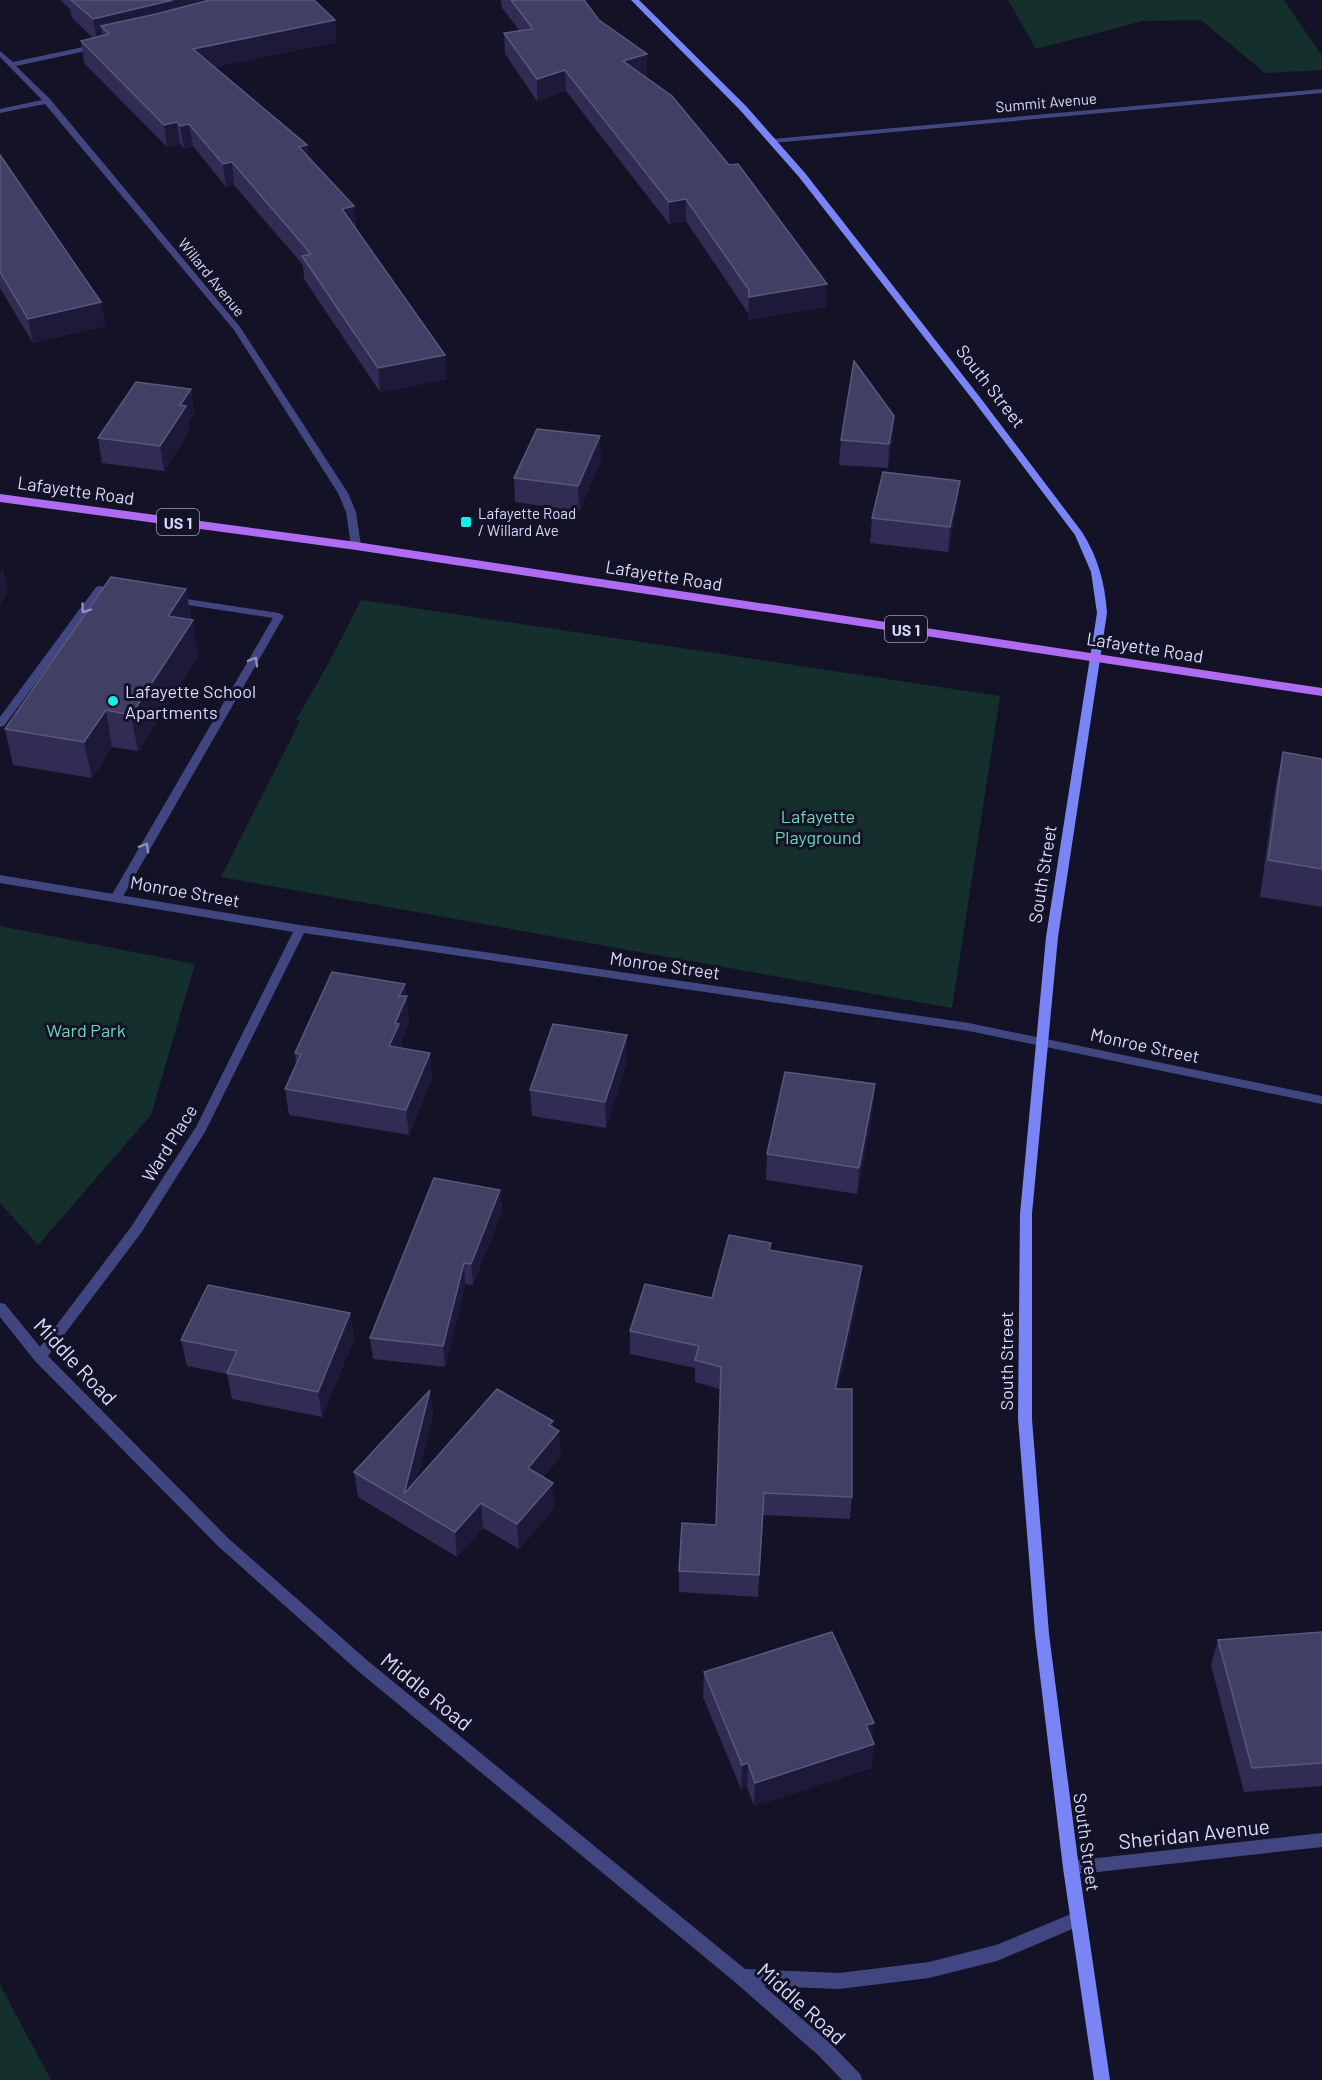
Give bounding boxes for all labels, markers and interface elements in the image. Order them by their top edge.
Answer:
street label: Summit Avenue [995,89,1097,115]
street label: Willard Avenue [175,234,249,320]
street label: South Street [952,340,1030,432]
street label: Lafayette Road [16,471,136,509]
place label: Lafayette Road / Willard Ave [478,504,576,539]
road number: US 1 [157,509,199,535]
marker: Lafayette Road / Willard Ave [459,515,473,529]
street label: Lafayette Road [604,555,724,595]
one-way arrow [81,603,92,614]
road number: US 1 [885,616,927,642]
street label: Lafayette Road [1085,627,1205,667]
one-way arrow [247,656,258,667]
place label: Lafayette School Apartments [125,680,256,723]
marker: Lafayette School Apartments [106,694,120,708]
park label: Lafayette Playground [775,805,861,848]
street label: South Street [1023,823,1061,925]
one-way arrow [138,843,150,853]
street label: Monroe Street [128,871,242,911]
street label: Monroe Street [609,946,721,984]
park label: Ward Park [46,1019,126,1041]
street label: Monroe Street [1088,1023,1202,1067]
street label: Ward Place [137,1100,201,1186]
street label: Middle Road [29,1312,123,1410]
street label: South Street [995,1312,1017,1410]
street label: Middle Road [376,1647,478,1735]
street label: South Street [1069,1791,1105,1893]
street label: Sheridan Avenue [1117,1813,1271,1853]
street label: Middle Road [753,1957,851,2049]

